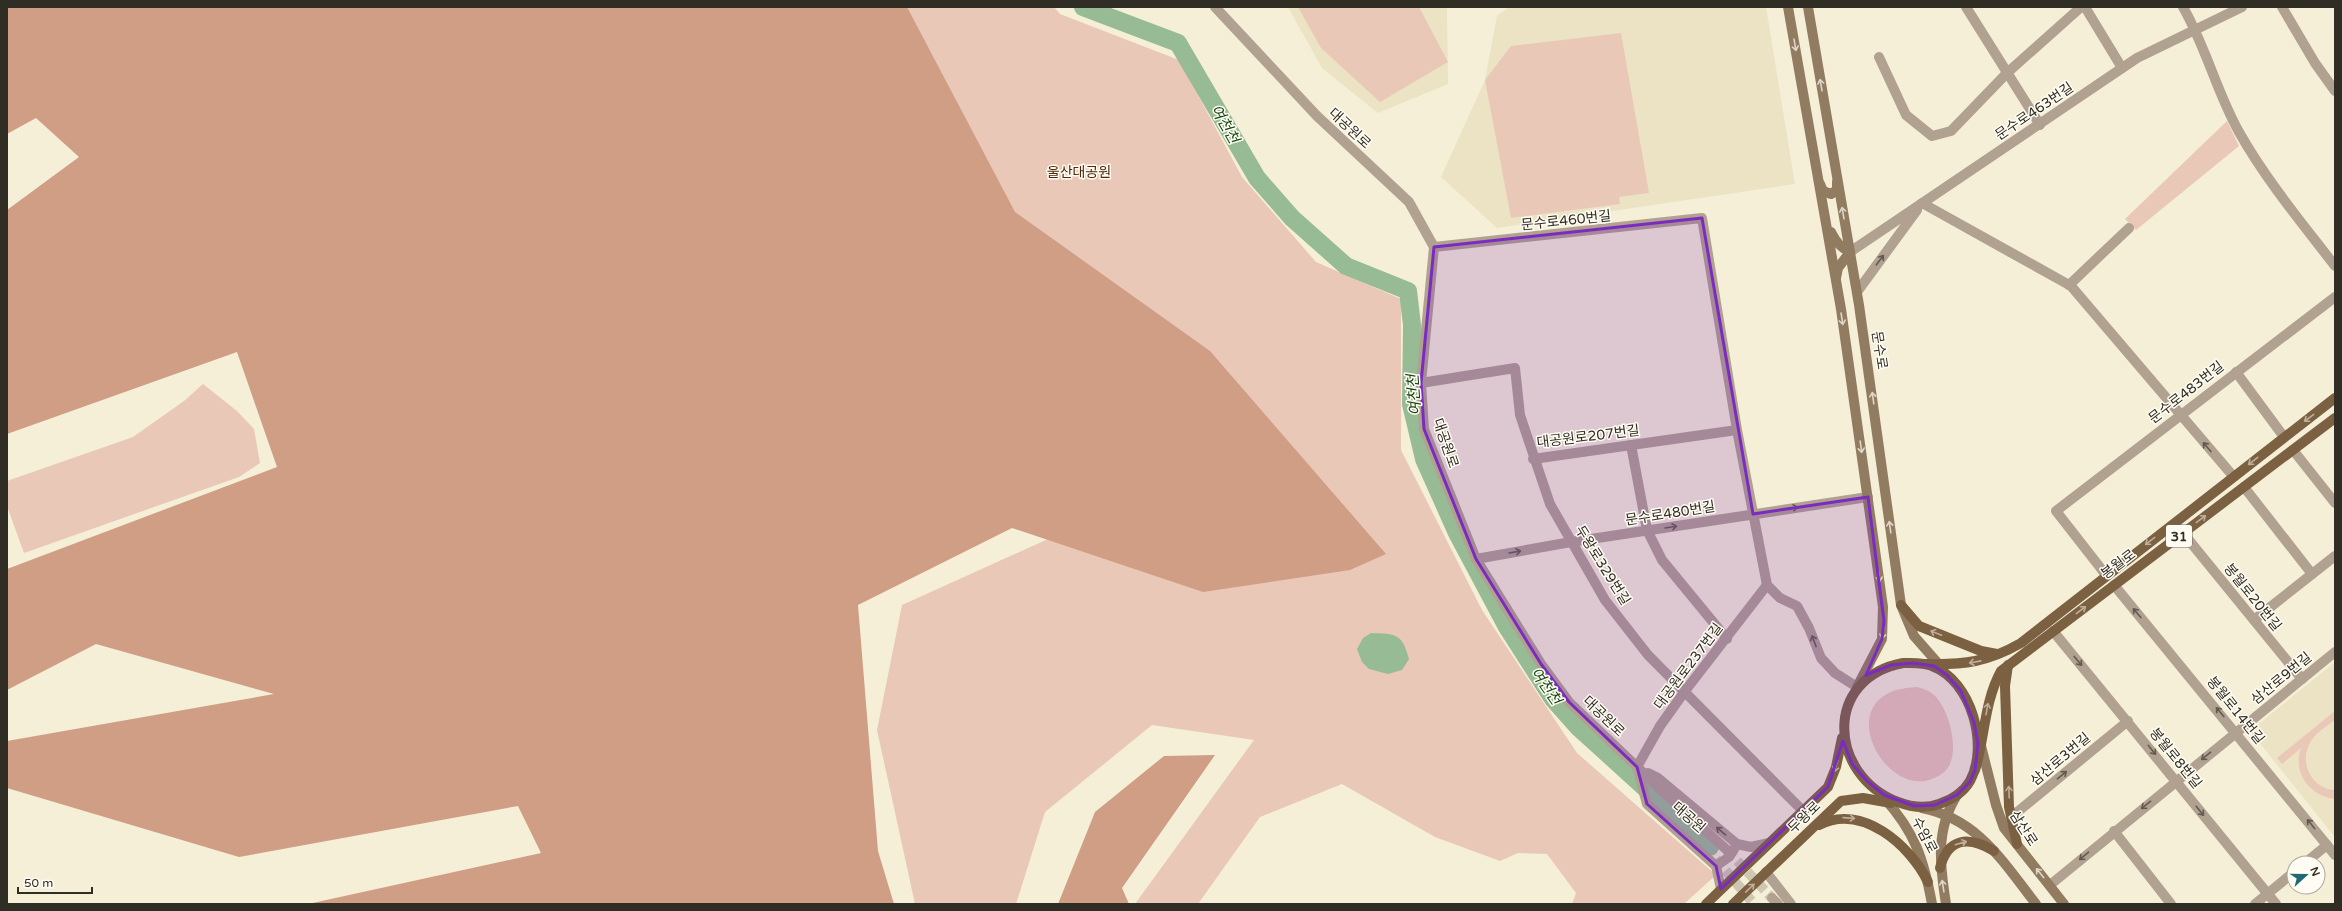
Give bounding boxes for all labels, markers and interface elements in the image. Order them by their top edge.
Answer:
one-way arrow [1791,39,1799,52]
one-way arrow [1817,79,1825,92]
street label: 문수로463번길 [1992,79,2077,144]
water label: 여천천 [1207,102,1244,148]
street label: 대공원로 [1325,105,1374,152]
park label: 울산대공원 [1047,164,1111,181]
street label: 문수로460번길 [1520,207,1612,234]
one-way arrow [1839,207,1847,220]
one-way arrow [1876,255,1884,266]
one-way arrow [1839,312,1847,325]
street label: 문수로 [1868,330,1891,371]
street label: 문수로483번길 [2145,358,2227,427]
water label: 여천천 [1403,372,1424,416]
one-way arrow [1869,392,1876,405]
one-way arrow [2304,413,2315,422]
street label: 대공원로 [1429,416,1462,470]
street label: 대공원로207번길 [1536,422,1641,451]
one-way arrow [1857,440,1865,453]
one-way arrow [2202,442,2212,452]
one-way arrow [2247,457,2258,465]
street label: 문수로480번길 [1624,498,1716,529]
one-way arrow [1785,504,1798,512]
one-way arrow [2195,515,2206,524]
one-way arrow [1886,521,1894,534]
street label: 두왕로329번길 [1571,522,1634,608]
one-way arrow [1664,523,1677,531]
road number: 31 [2166,525,2192,547]
one-way arrow [2145,536,2156,545]
street label: 봉월로 [2098,546,2139,583]
one-way arrow [1508,548,1521,556]
street label: 봉월로20번길 [2220,560,2285,635]
one-way arrow [1875,569,1883,582]
one-way arrow [2075,606,2086,614]
one-way arrow [2132,607,2141,618]
street label: 대공원로237번길 [1650,620,1726,713]
one-way arrow [1879,626,1887,639]
one-way arrow [1930,629,1942,636]
one-way arrow [1810,636,1818,648]
street label: 삼산로9번길 [2248,649,2315,708]
one-way arrow [2073,655,2082,666]
one-way arrow [1968,658,1981,666]
water label: 여천천 [1527,664,1567,710]
street label: 봉월로14번길 [2203,673,2268,748]
street label: 대공원로 [1579,692,1628,740]
one-way arrow [1984,702,1992,715]
one-way arrow [2216,707,2224,718]
street label: 봉월로8번길 [2146,725,2205,792]
street label: 삼산로3번길 [2027,729,2094,789]
one-way arrow [2147,745,2156,756]
one-way arrow [2201,752,2212,760]
one-way arrow [1832,759,1839,772]
one-way arrow [2056,771,2067,780]
one-way arrow [2005,786,2012,799]
street label: 대공원 [1669,798,1709,836]
street label: 두왕로 [1785,798,1824,837]
one-way arrow [2140,801,2151,809]
one-way arrow [2196,805,2205,816]
street label: 삼산로 [2006,807,2041,849]
street label: 수암로 [1908,814,1941,856]
one-way arrow [1842,815,1855,822]
one-way arrow [2306,819,2315,830]
one-way arrow [1716,827,1727,836]
one-way arrow [1954,839,1967,846]
one-way arrow [2079,851,2090,860]
north arrow [2286,855,2326,895]
text: N [2307,865,2323,878]
one-way arrow [2036,868,2044,879]
scale bar [18,869,92,895]
text: 50 m [24,876,53,890]
one-way arrow [1939,880,1947,893]
one-way arrow [1745,883,1755,893]

